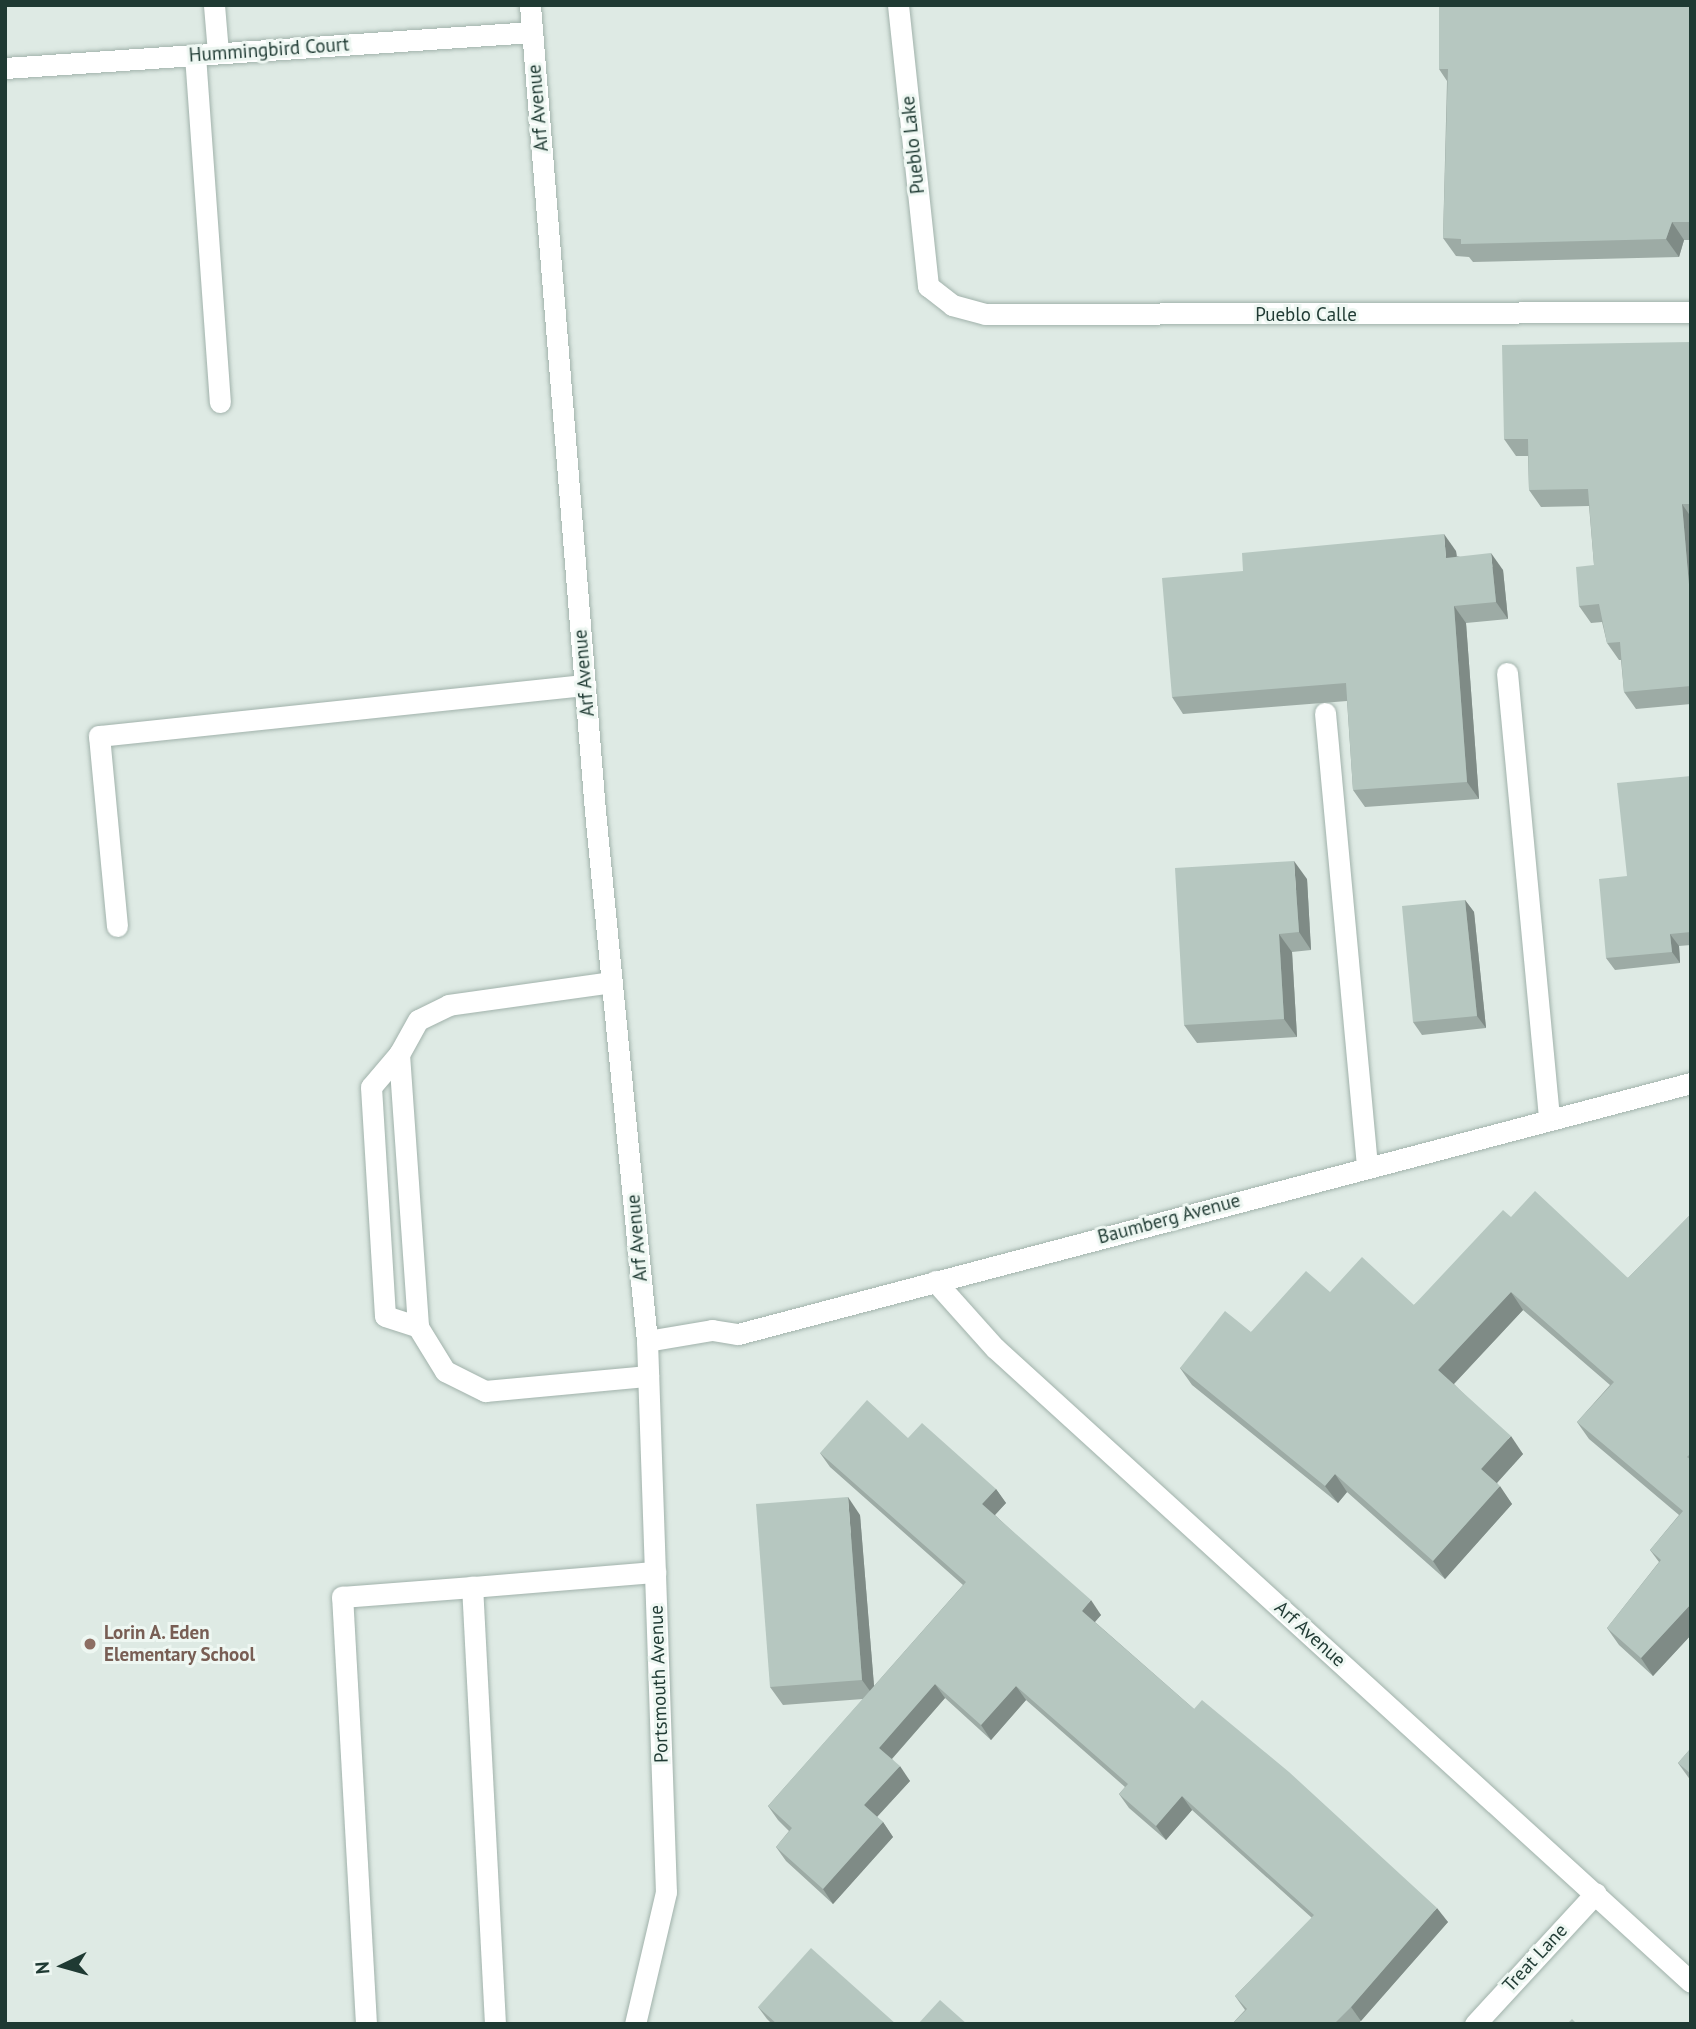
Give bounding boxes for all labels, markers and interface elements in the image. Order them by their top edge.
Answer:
street label: Hummingbird Court [188,33,350,67]
street label: Arf Avenue [523,63,553,153]
street label: Pueblo Lake [897,95,929,195]
street label: Pueblo Calle [1255,304,1357,326]
street label: Arf Avenue [569,628,599,718]
street label: Baumberg Avenue [1095,1189,1243,1249]
street label: Arf Avenue [622,1193,652,1283]
street label: Arf Avenue [1270,1596,1350,1672]
street label: Portsmouth Avenue [645,1604,673,1764]
place label: Lorin A. Eden Elementary School [104,1622,256,1666]
marker: Lorin A. Eden Elementary School [82,1636,98,1652]
street label: Treat Lane [1498,1919,1572,1997]
north arrow [28,1931,98,2001]
text: N [30,1961,55,1975]

